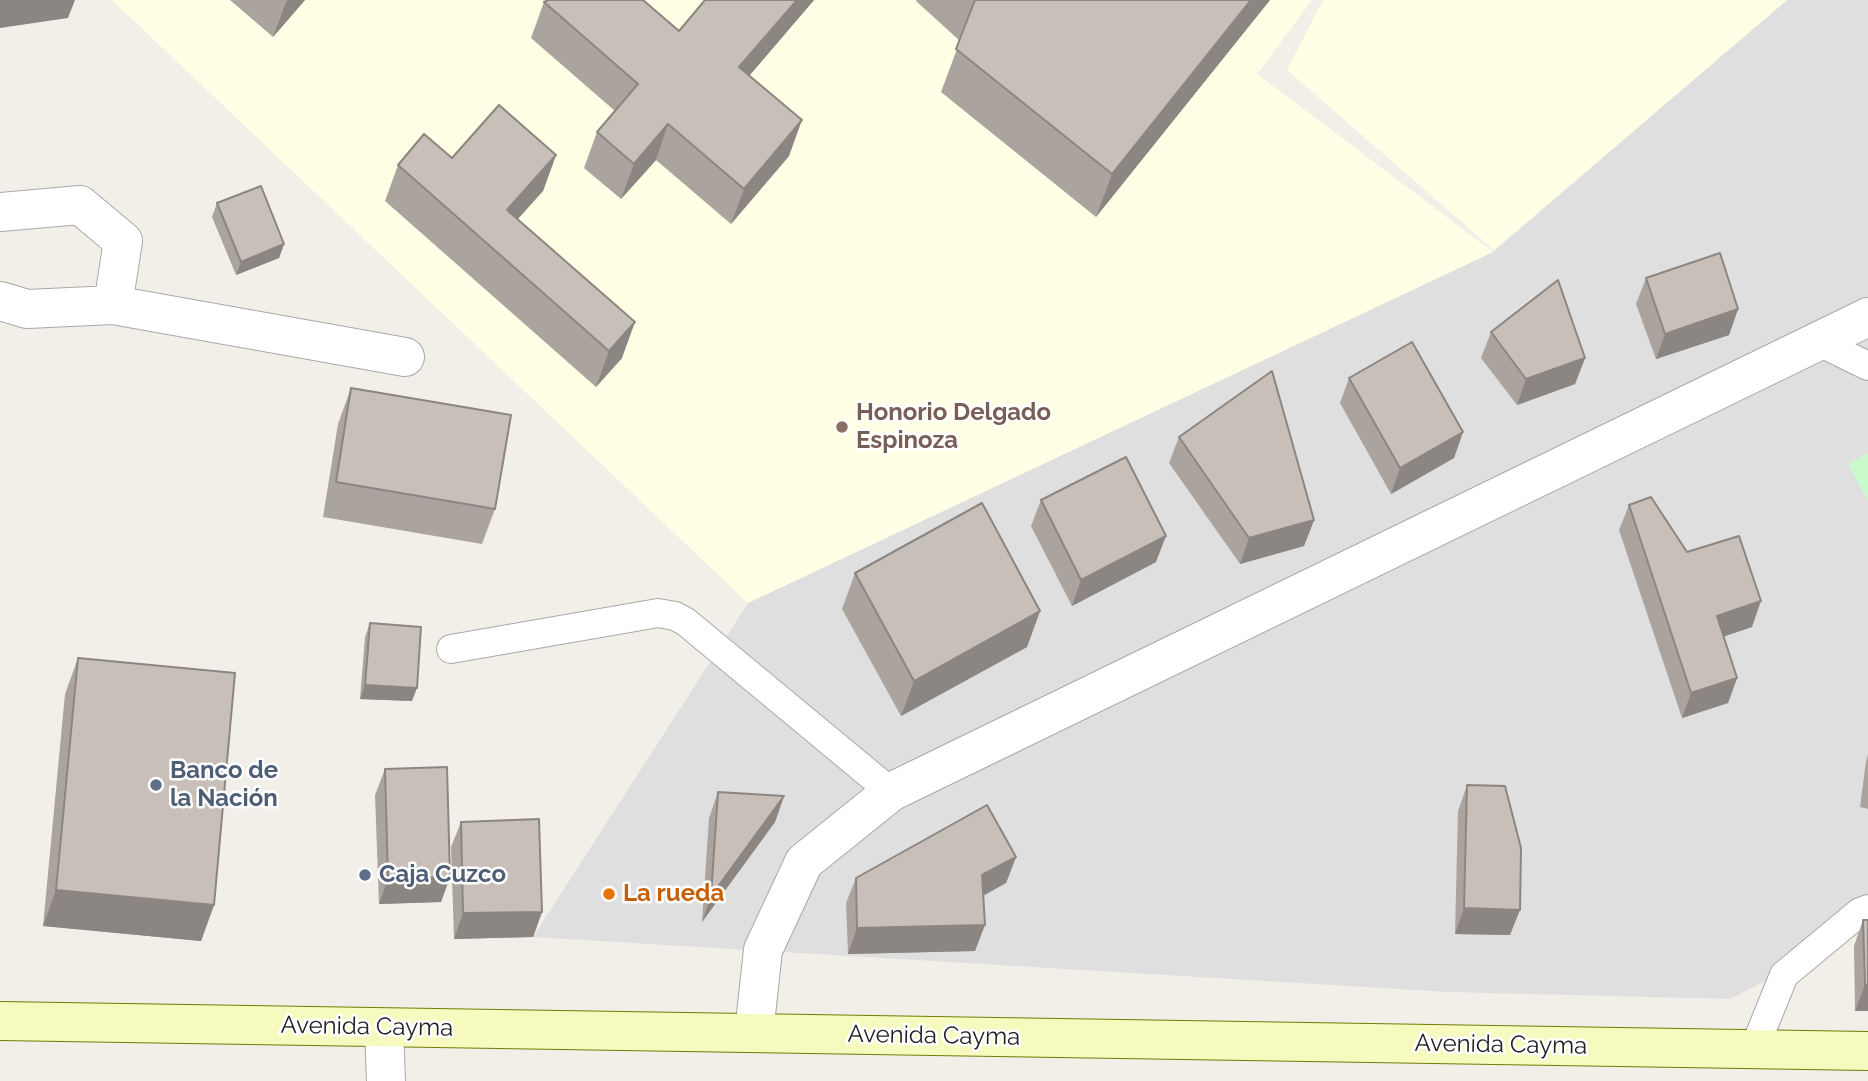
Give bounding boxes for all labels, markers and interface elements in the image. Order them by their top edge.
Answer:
place label: Honorio Delgado Espinoza [856,399,1051,455]
marker: Honorio Delgado Espinoza [834,419,850,435]
place label: Banco de la Nación [170,757,278,813]
marker: Banco de la Nación [148,777,164,793]
place label: Caja Cuzco [379,861,506,889]
marker: Caja Cuzco [357,867,373,883]
place label: La rueda [623,880,724,908]
marker: La rueda [601,886,617,902]
street label: Avenida Cayma [280,1011,454,1043]
street label: Avenida Cayma [847,1020,1021,1052]
street label: Avenida Cayma [1414,1029,1588,1061]

